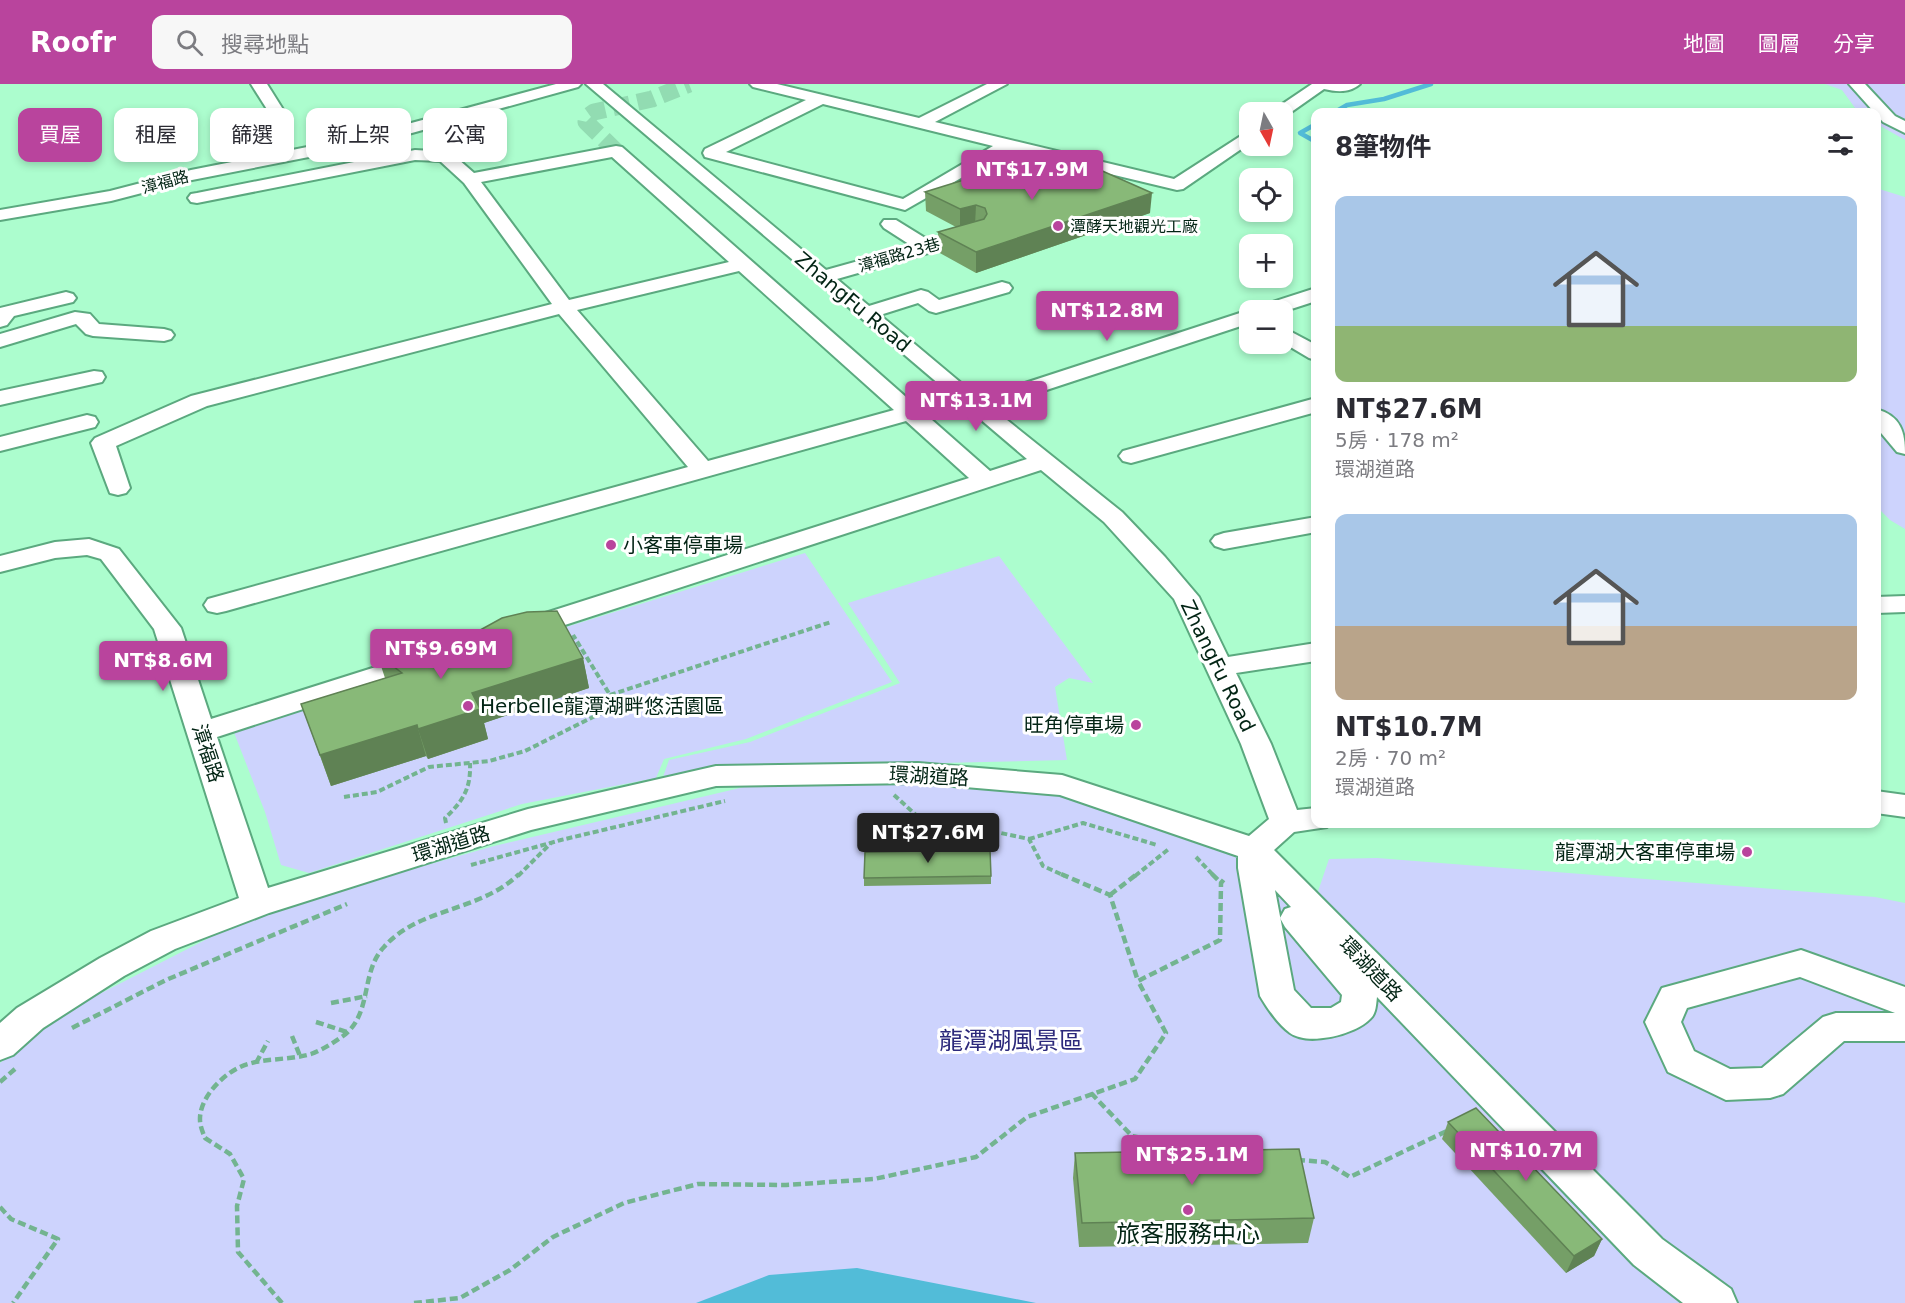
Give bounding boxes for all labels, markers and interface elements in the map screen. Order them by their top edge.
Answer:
search box [152,15,572,69]
text: Roofr [30,26,116,59]
icon: search [173,26,206,59]
text: 搜尋地點 [221,32,309,57]
text: 地圖 [1683,32,1725,56]
text: 圖層 [1758,32,1800,56]
text: 分享 [1833,32,1875,56]
north arrow [1239,102,1293,156]
map controls [1239,102,1293,354]
chip: 買屋 [18,108,102,162]
chip: 租屋 [114,108,198,162]
chip: 篩選 [210,108,294,162]
chip: 新上架 [306,108,411,162]
chip: 公寓 [423,108,507,162]
icon: filters [1824,128,1857,161]
text: 8筆物件 [1335,132,1431,162]
pin: NT$17.9M [970,150,1094,201]
text: NT$17.9M [975,157,1089,181]
street label: 漳福路 [139,167,191,197]
button: locate [1239,168,1293,222]
place label: 潭酵天地觀光工廠 [1070,217,1198,236]
marker: 潭酵天地觀光工廠 [1051,219,1065,233]
street label: 漳福路23巷 [856,234,942,276]
button: + [1239,234,1293,288]
icon: home [1542,235,1650,343]
street label: ZhangFu Road [790,247,916,357]
pin: NT$12.8M [1045,291,1169,342]
text: NT$12.8M [1050,298,1164,322]
button: − [1239,300,1293,354]
pin: NT$13.1M [914,381,1038,432]
text: NT$13.1M [919,388,1033,412]
text: NT$27.6M [1335,394,1483,424]
text: 5房 · 178 m² [1335,428,1459,452]
text: 環湖道路 [1335,457,1415,481]
place label: 小客車停車場 [623,533,743,557]
marker: 小客車停車場 [604,538,618,552]
icon: home [1542,553,1650,661]
street label: ZhangFu Road [1176,596,1260,736]
pin: NT$9.69M [379,629,503,680]
text: NT$9.69M [384,636,498,660]
pin: NT$8.6M [108,641,218,692]
text: NT$8.6M [113,648,213,672]
place label: Herbelle龍潭湖畔悠活園區 [480,694,724,718]
marker: Herbelle龍潭湖畔悠活園區 [461,699,475,713]
text: NT$10.7M [1335,712,1483,742]
place label: 旺角停車場 [1024,713,1124,737]
marker: 旺角停車場 [1129,718,1143,732]
street label: 漳福路 [187,721,229,785]
text: 2房 · 70 m² [1335,746,1446,770]
street label: 環湖道路 [888,762,970,790]
text: 環湖道路 [1335,775,1415,799]
pin: NT$27.6M [866,813,990,864]
text: NT$27.6M [871,820,985,844]
street label: 環湖道路 [409,821,493,867]
place label: 龍潭湖大客車停車場 [1555,840,1735,864]
marker: 龍潭湖大客車停車場 [1740,845,1754,859]
street label: 環湖道路 [1335,932,1407,1006]
park label: 龍潭湖風景區 [939,1027,1083,1055]
pin: NT$10.7M [1464,1131,1588,1182]
pin: NT$25.1M [1130,1135,1254,1186]
text: NT$10.7M [1469,1138,1583,1162]
text: NT$25.1M [1135,1142,1249,1166]
marker: 旅客服務中心 [1181,1203,1195,1217]
place label: 旅客服務中心 [1116,1220,1260,1248]

